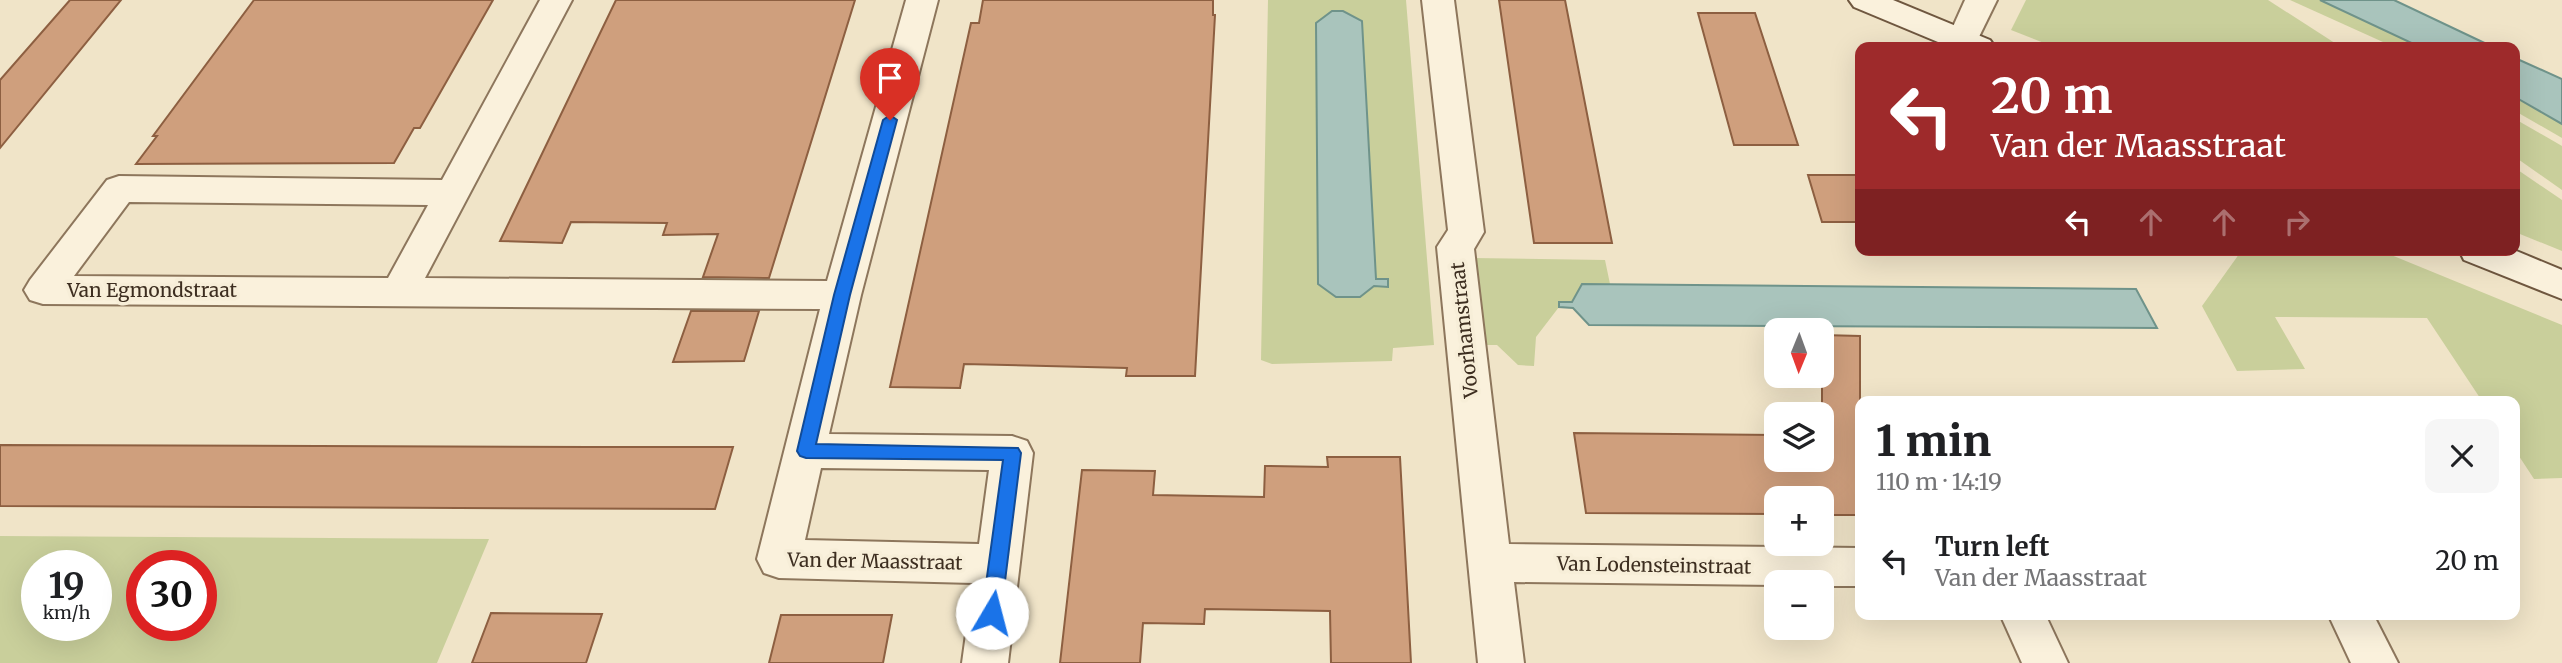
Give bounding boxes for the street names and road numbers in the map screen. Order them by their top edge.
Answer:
street label: Voorhamstraat [1445,260,1483,400]
street label: Van Egmondstraat [66,278,237,302]
street label: Van der Maasstraat [786,547,963,575]
street label: Van Lodensteinstraat [1556,551,1752,579]

